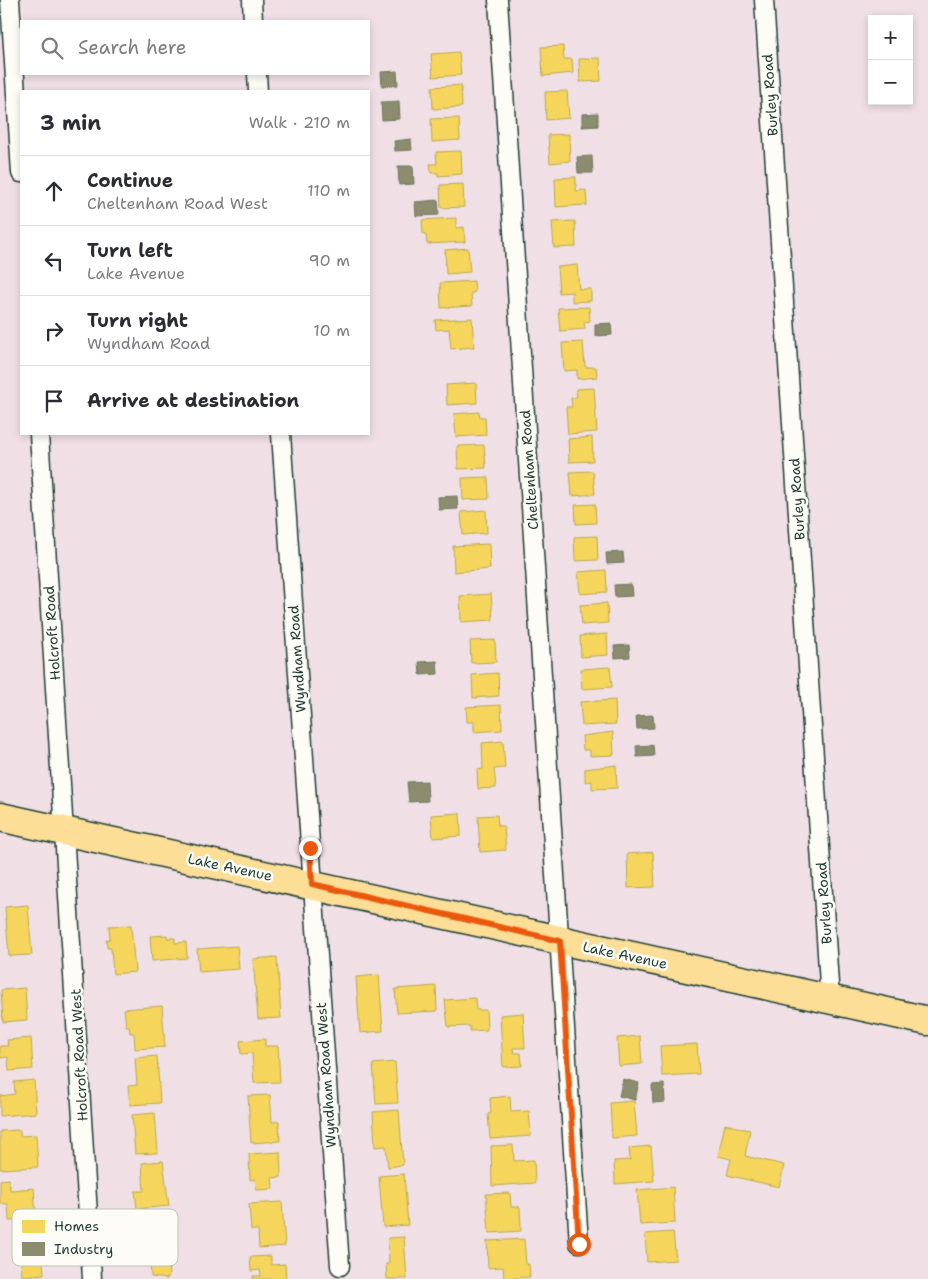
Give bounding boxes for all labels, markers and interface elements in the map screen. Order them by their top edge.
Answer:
map controls [868,15,913,105]
button: + [868,15,913,60]
search box [20,20,370,75]
icon: search [38,34,66,62]
text: Search here [78,35,187,60]
street label: Burley Road [758,53,782,137]
button: − [868,60,913,105]
text: 3 min [40,109,101,137]
text: Walk · 210 m [249,112,350,133]
text: Continue [87,168,173,193]
icon: ahead [40,177,68,205]
text: 110 m [307,180,350,201]
text: Cheltenham Road West [87,193,268,214]
text: Turn left [87,238,173,263]
icon: left [40,247,68,275]
text: 90 m [309,250,350,271]
text: Lake Avenue [87,263,185,284]
text: Turn right [87,308,188,333]
icon: right [40,317,68,345]
text: 10 m [313,320,350,341]
text: Wyndham Road [87,333,210,354]
icon: arrive [40,387,68,415]
text: Arrive at destination [87,388,299,413]
street label: Cheltenham Road [516,409,542,531]
street label: Burley Road [785,457,809,541]
street label: Holcroft Road [40,585,64,681]
street label: Wyndham Road [284,605,310,713]
route end [299,837,322,860]
street label: Lake Avenue [186,849,274,885]
street label: Burley Road [812,861,836,945]
street label: Lake Avenue [581,937,669,973]
street label: Holcroft Road West [67,988,91,1122]
street label: Wyndham Road West [312,1002,340,1148]
legend [12,1209,178,1266]
text: Homes [54,1217,99,1235]
route start [568,1233,591,1256]
text: Industry [54,1240,113,1258]

